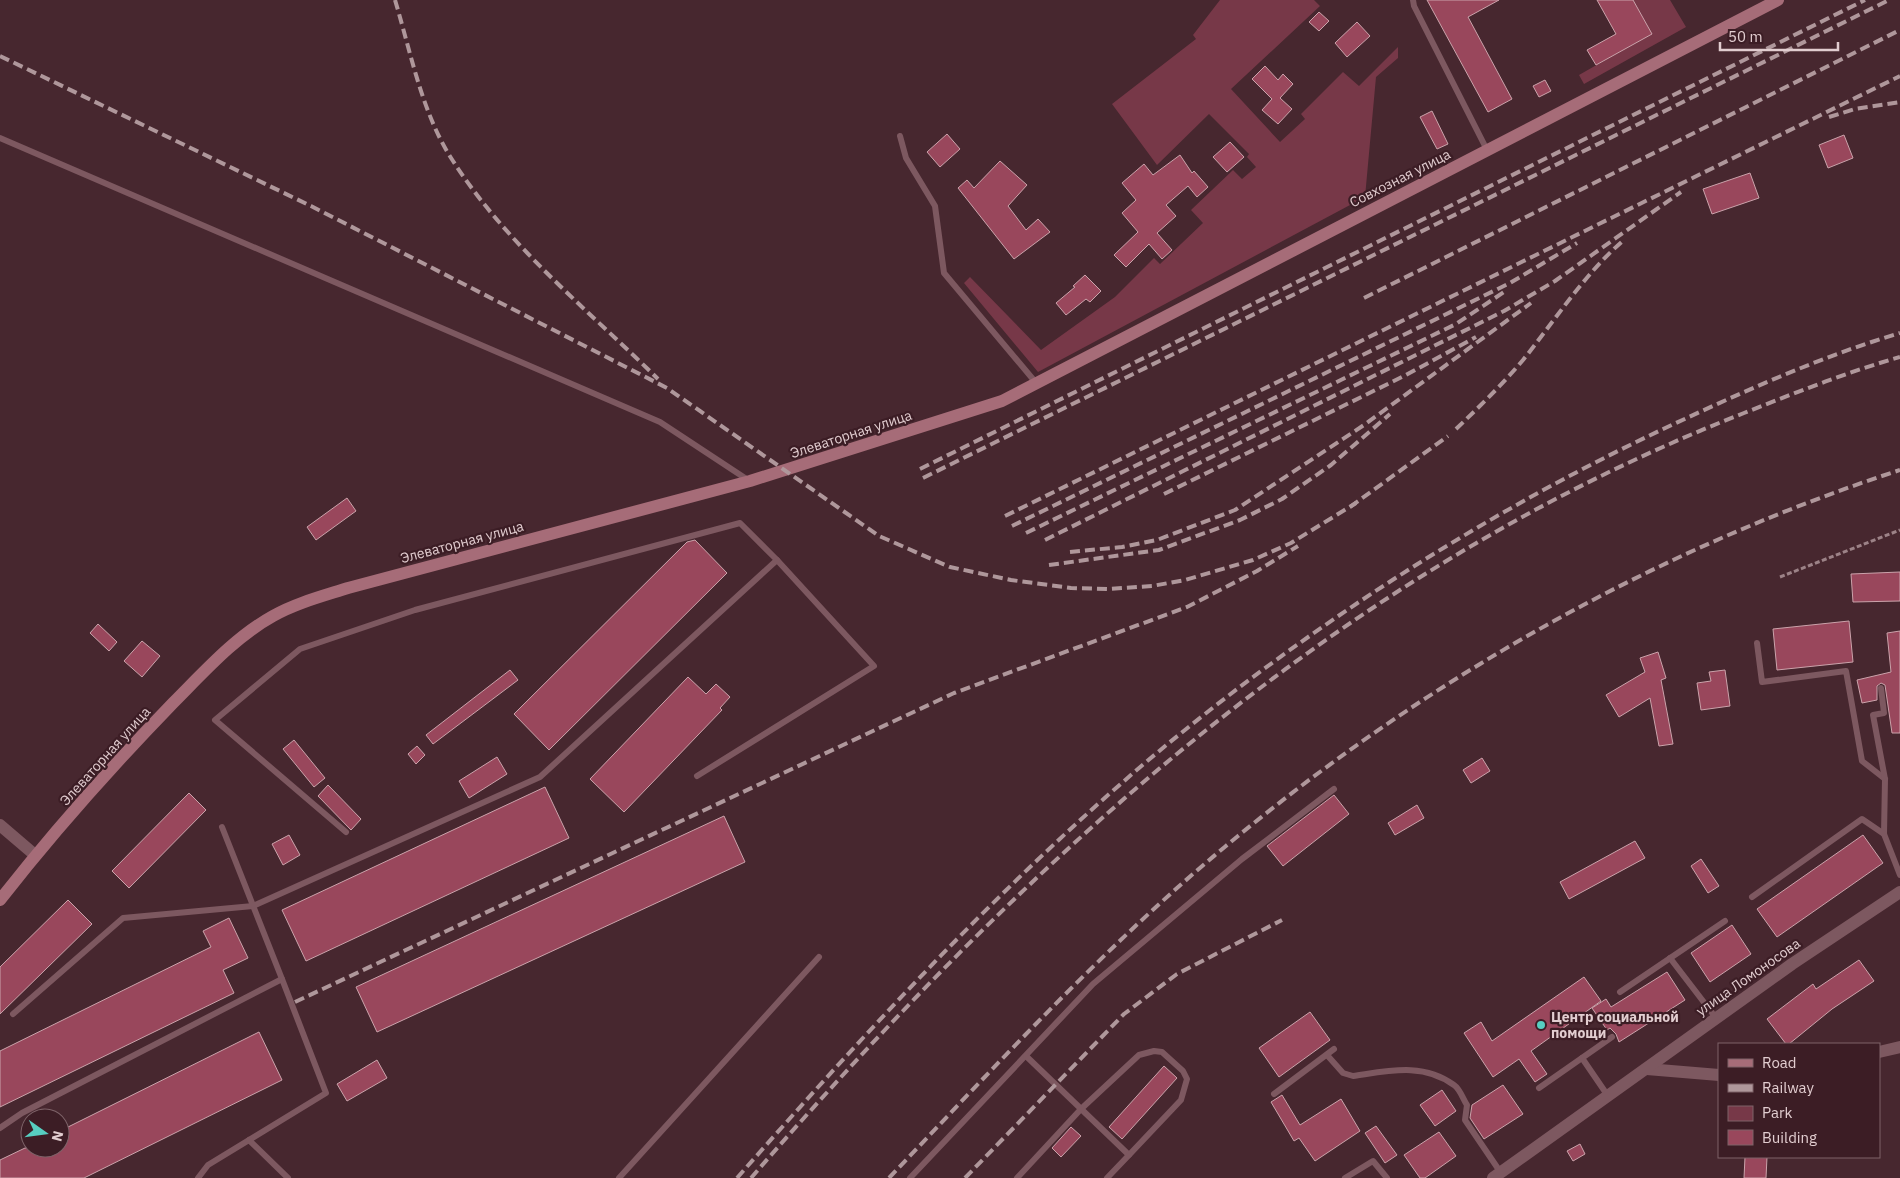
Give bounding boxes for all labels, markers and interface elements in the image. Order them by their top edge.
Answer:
scale bar [1720,20,1838,52]
text: 50 m [1728,27,1763,46]
street label: Совхозная улица [1346,145,1454,211]
street label: Элеваторная улица [788,406,915,462]
street label: Элеваторная улица [398,517,526,567]
street label: Элеваторная улица [56,702,154,809]
street label: улица Ломоносова [1692,934,1804,1020]
place label: Центр социальной помощи [1551,1008,1679,1042]
marker: Центр социальной помощи [1535,1019,1547,1031]
legend [1718,1043,1880,1158]
text: Road [1762,1053,1797,1072]
text: Railway [1762,1078,1815,1097]
text: Park [1762,1103,1792,1122]
north arrow [20,1108,70,1158]
text: Building [1762,1128,1817,1147]
text: N [48,1129,68,1143]

